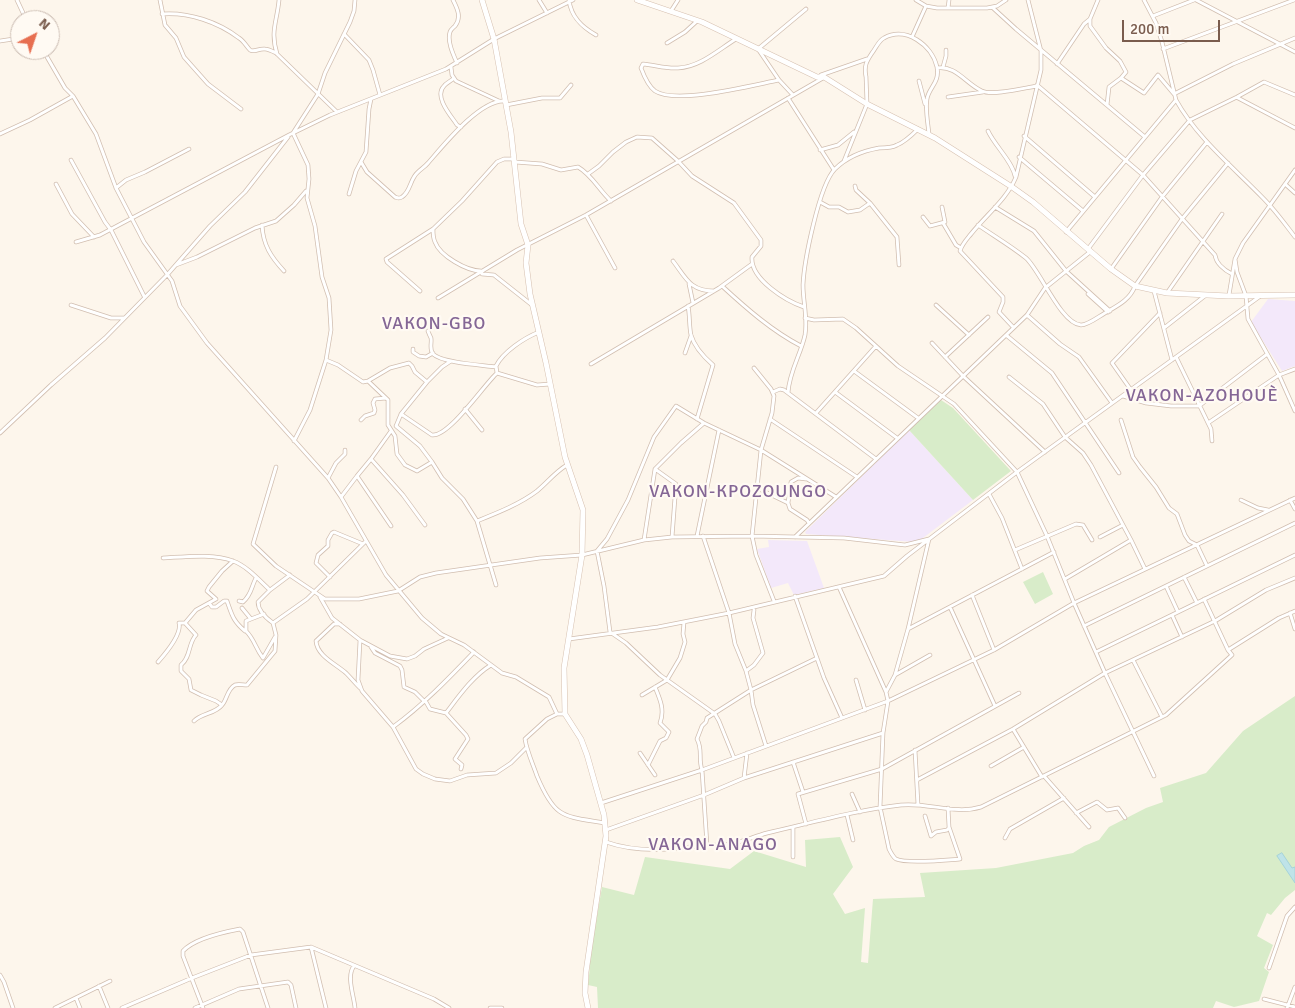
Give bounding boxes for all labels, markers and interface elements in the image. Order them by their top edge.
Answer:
north arrow [10,10,60,60]
scale bar [1125,10,1222,42]
text: N [35,14,54,34]
text: 200 m [1130,20,1170,38]
district label: VAKON-GBO [381,313,487,335]
district label: VAKON-AZOHOUÈ [1124,385,1280,407]
district label: VAKON-KPOZOUNGO [647,481,829,503]
district label: VAKON-ANAGO [647,834,779,856]

